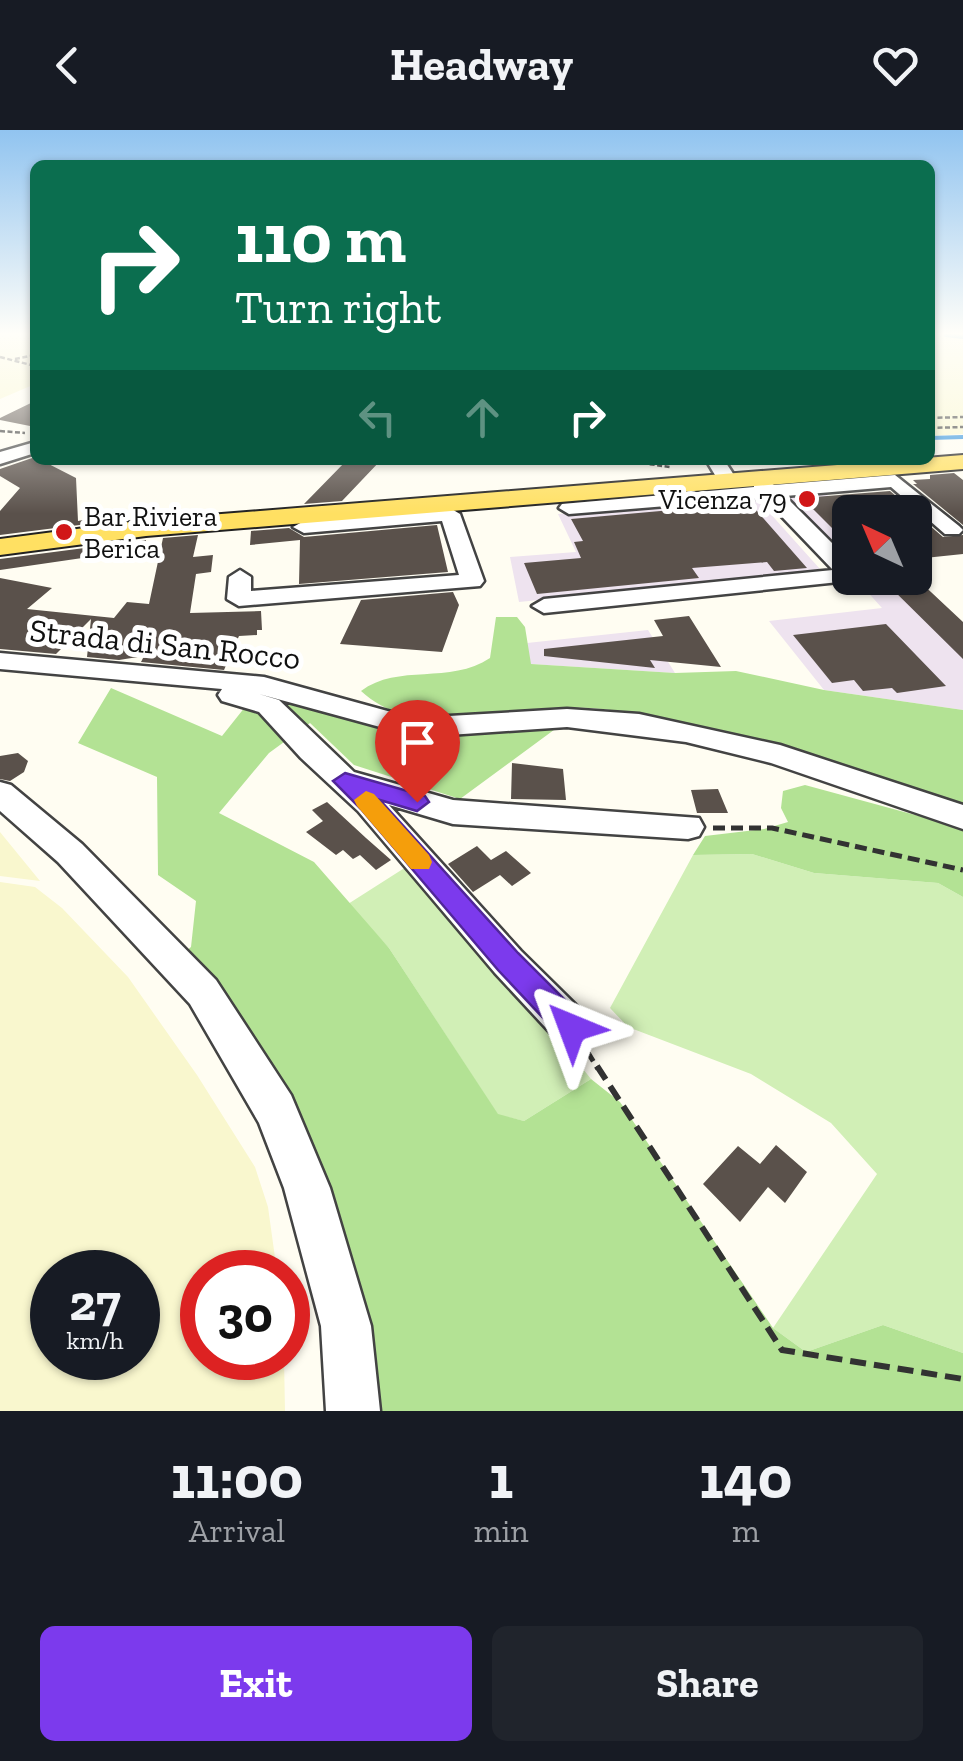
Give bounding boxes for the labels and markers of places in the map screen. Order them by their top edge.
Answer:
place label: Vicenza 79 [658,483,787,516]
marker: Vicenza 79 [796,488,818,510]
place label: Bar Riviera Berica [84,500,218,565]
marker: Bar Riviera Berica [53,521,75,543]
pin [375,700,460,803]

